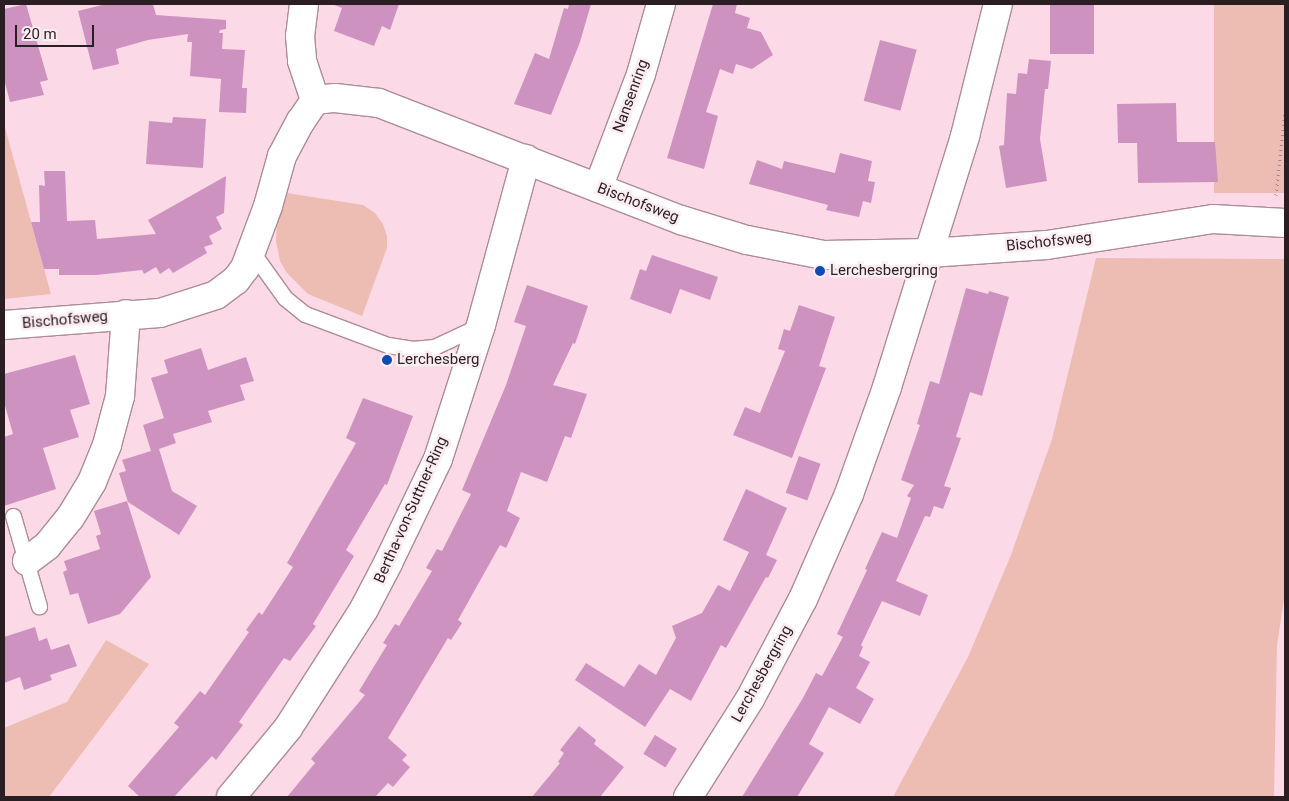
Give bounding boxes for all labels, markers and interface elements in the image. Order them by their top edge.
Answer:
scale bar [18,15,96,47]
text: 20 m [23,25,57,43]
street label: Nansenring [609,57,653,135]
street label: Bischofsweg [595,179,681,227]
street label: Bischofsweg [1005,229,1093,255]
place label: Lerchesbergring [830,262,938,280]
marker: Lerchesbergring [814,265,826,277]
street label: Bischofsweg [21,307,109,333]
place label: Lerchesberg [397,351,480,369]
marker: Lerchesberg [381,354,393,366]
street label: Bertha-von-Suttner-Ring [371,434,451,586]
street label: Lerchesbergring [728,622,796,726]

